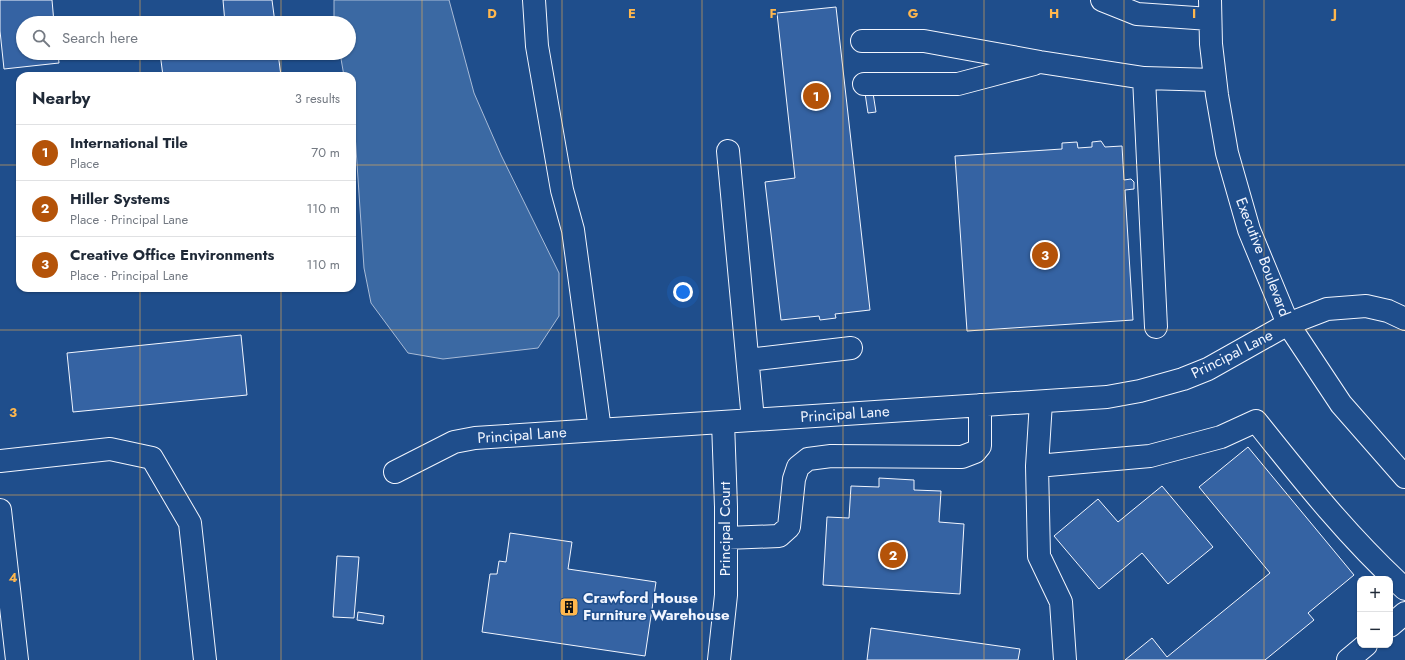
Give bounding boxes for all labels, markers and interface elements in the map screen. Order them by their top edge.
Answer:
text: D [487,4,497,23]
text: E [628,4,636,23]
text: F [769,4,777,23]
text: G [908,4,919,23]
text: H [1049,4,1059,23]
text: I [1192,4,1196,23]
text: J [1330,4,1337,23]
search box [16,16,356,60]
icon: search [30,27,52,49]
text: Search here [62,27,138,49]
pin: 1 [803,81,829,111]
text: Nearby [32,86,90,110]
text: 3 results [295,89,340,108]
text: International Tile [70,132,188,154]
text: 1 [42,143,48,162]
text: 70 m [311,143,340,162]
text: Place [70,154,99,173]
text: Hiller Systems [70,188,170,210]
street label: Executive Boulevard [1230,194,1296,320]
text: 2 [41,199,49,218]
text: 110 m [306,199,340,218]
text: Place · Principal Lane [70,210,188,229]
pin: 3 [1032,240,1058,270]
text: Creative Office Environments [70,244,274,266]
text: 3 [41,255,49,274]
text: 110 m [306,255,340,274]
text: Place · Principal Lane [70,266,188,285]
your location [673,282,693,302]
street label: Principal Lane [1187,324,1277,384]
street label: Principal Lane [800,400,891,428]
text: 3 [9,403,17,422]
street label: Principal Lane [477,421,568,449]
street label: Principal Court [714,481,736,576]
pin: 2 [880,540,906,570]
text: 4 [8,568,18,587]
map controls [1357,576,1393,648]
button: + [1357,576,1393,612]
place label: Crawford House Furniture Warehouse [583,587,730,626]
building icon: Crawford House Furniture Warehouse [558,596,580,618]
button: − [1357,612,1393,648]

